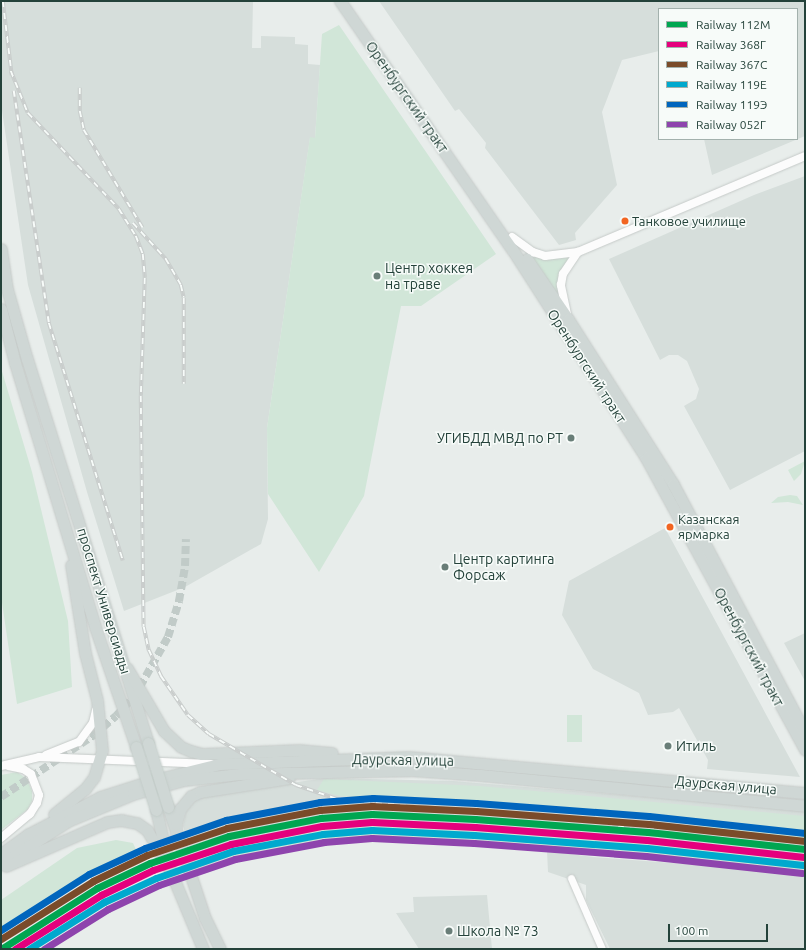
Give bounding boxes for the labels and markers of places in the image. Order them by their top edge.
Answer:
place label: Танковое училище [632,213,746,229]
marker: Танковое училище [620,216,630,226]
place label: Центр хоккея на траве [385,260,473,292]
marker: Центр хоккея на траве [372,271,382,281]
place label: УГИБДД МВД по РТ [437,430,563,446]
marker: УГИБДД МВД по РТ [566,433,576,443]
place label: Казанская ярмарка [678,512,739,543]
marker: Казанская ярмарка [665,522,675,532]
place label: Центр картинга Форсаж [453,551,554,584]
marker: Центр картинга Форсаж [440,562,450,572]
place label: Итиль [676,738,716,754]
marker: Итиль [663,741,673,751]
place label: Школа № 73 [457,923,539,939]
marker: Школа № 73 [444,926,454,936]

